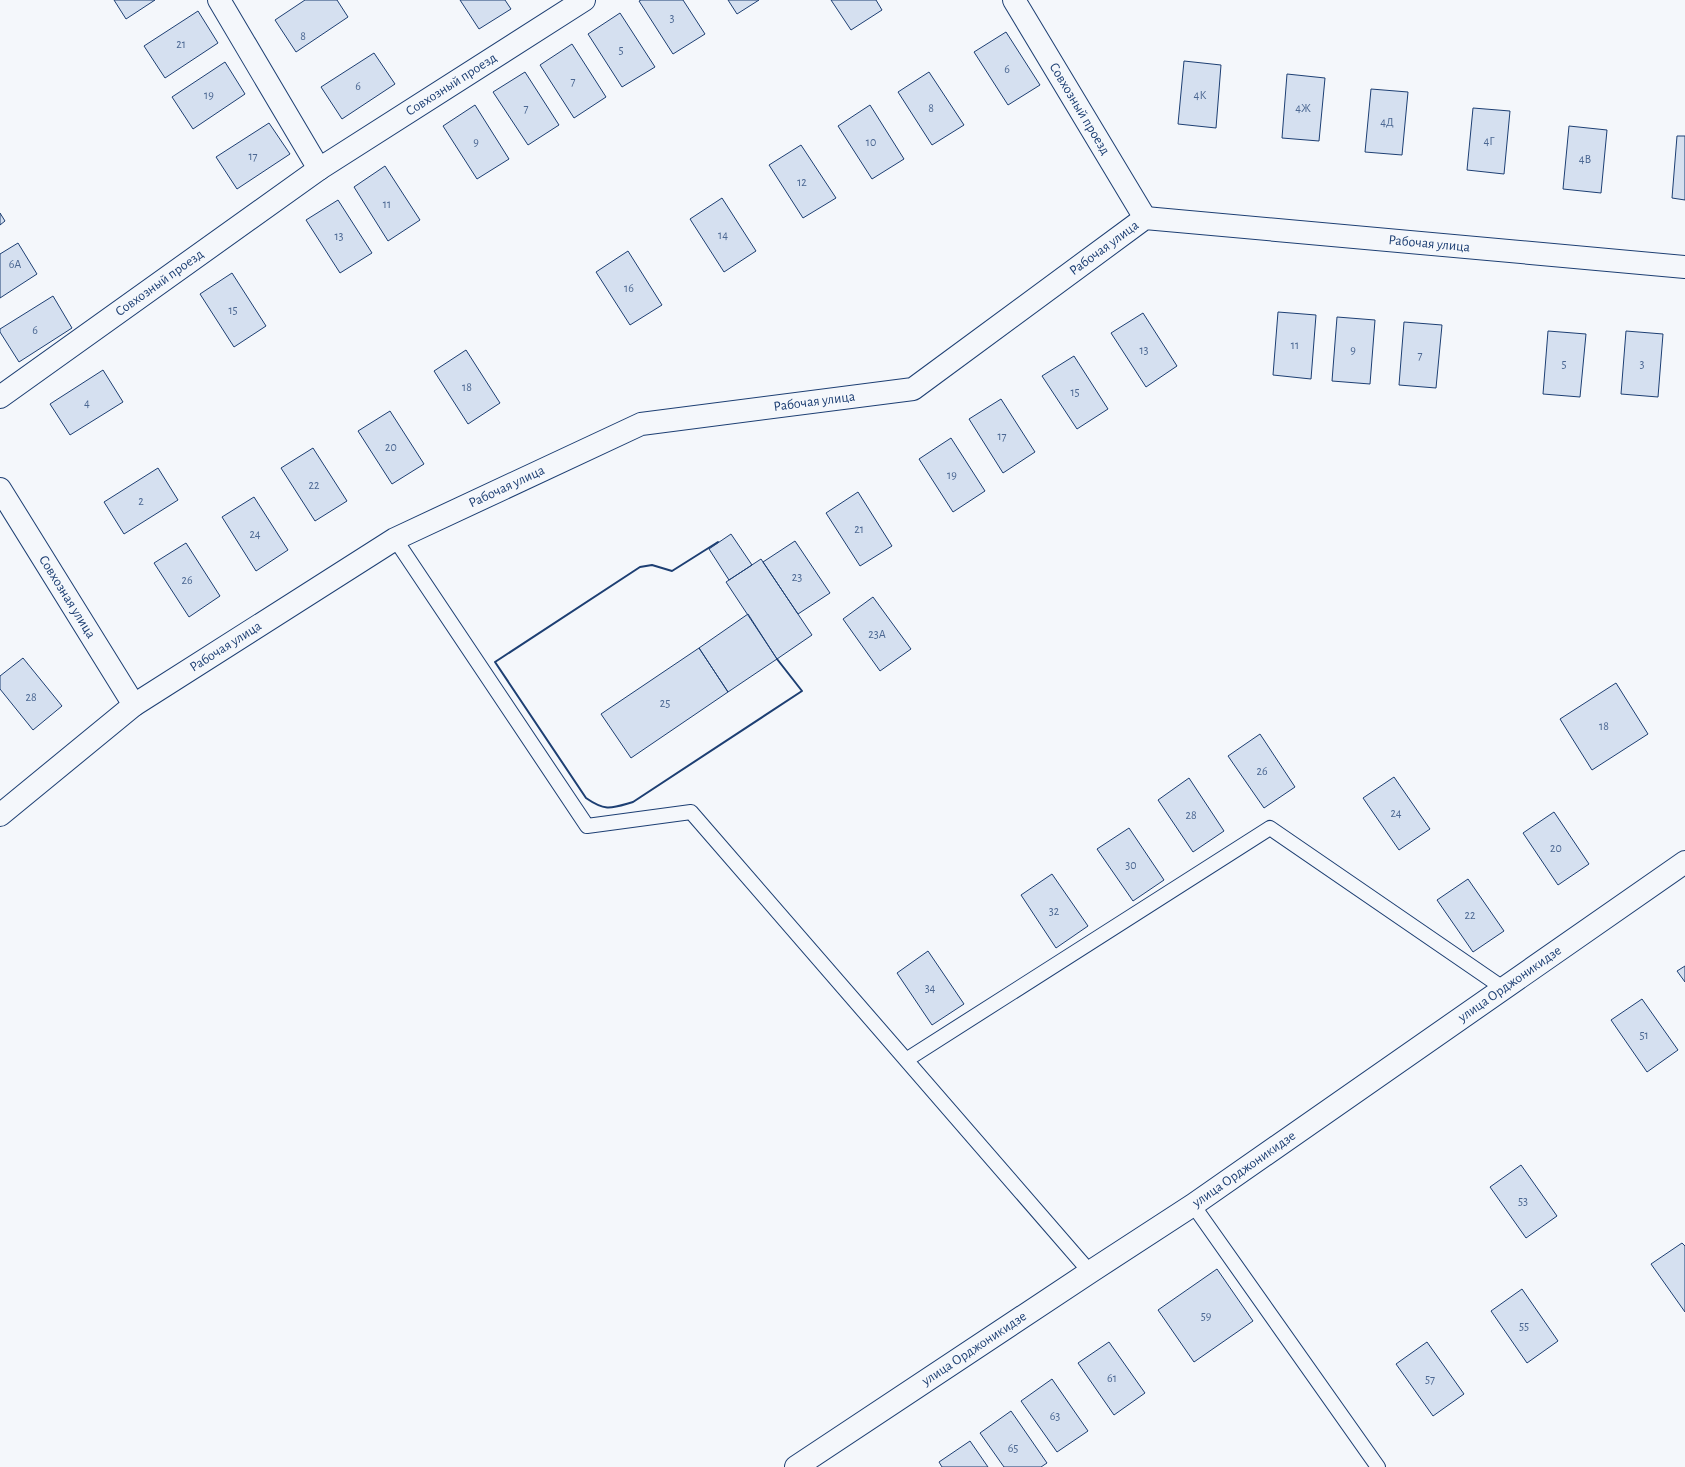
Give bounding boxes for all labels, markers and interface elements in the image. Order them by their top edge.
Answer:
house number: 3 [670,12,675,24]
house number: 8 [300,30,306,42]
house number: 21 [176,38,186,50]
house number: 5 [618,44,624,56]
street label: Совхозный проезд [403,51,499,119]
street label: Совхозный проезд [1046,60,1112,157]
house number: 6 [1004,63,1010,75]
house number: 7 [570,75,576,87]
house number: 6 [355,80,361,92]
house number: 19 [204,89,214,101]
house number: 4К [1194,89,1206,101]
house number: 7 [523,102,529,114]
house number: 8 [928,102,934,114]
house number: 4Ж [1295,102,1311,114]
house number: 4Д [1380,116,1394,128]
house number: 4Г [1483,135,1495,147]
house number: 9 [473,136,479,148]
house number: 10 [866,136,876,148]
house number: 17 [248,150,258,162]
house number: 4В [1579,153,1591,165]
house number: 12 [797,176,807,188]
house number: 11 [383,198,391,210]
street label: Рабочая улица [1067,218,1142,278]
house number: 14 [718,229,728,241]
house number: 13 [334,230,344,242]
street label: Рабочая улица [1388,233,1471,255]
street label: Совхозный проезд [113,247,206,319]
house number: 6А [9,258,21,270]
house number: 16 [624,282,634,294]
house number: 15 [228,304,238,316]
house number: 6 [32,324,38,336]
house number: 11 [1291,339,1299,351]
house number: 13 [1139,344,1149,356]
house number: 9 [1350,344,1356,356]
house number: 7 [1417,349,1423,361]
house number: 5 [1561,358,1567,370]
house number: 3 [1640,358,1645,370]
house number: 18 [462,381,472,393]
house number: 15 [1070,386,1080,398]
street label: Рабочая улица [773,389,857,414]
house number: 4 [84,397,90,409]
house number: 17 [997,430,1007,442]
house number: 20 [385,441,397,453]
street label: Рабочая улица [467,463,547,511]
house number: 19 [947,469,957,481]
house number: 22 [309,479,320,491]
house number: 2 [138,495,144,507]
house number: 21 [854,523,864,535]
house number: 24 [249,528,261,540]
street label: Совхозная улица [36,553,98,641]
house number: 23 [792,571,802,583]
house number: 26 [181,574,193,586]
street label: Рабочая улица [187,618,265,675]
house number: 23А [868,628,886,640]
house number: 28 [25,691,37,703]
house number: 25 [660,697,670,709]
house number: 18 [1599,720,1609,732]
house number: 26 [1256,765,1268,777]
house number: 24 [1390,807,1402,819]
house number: 28 [1185,809,1197,821]
house number: 20 [1550,842,1562,854]
house number: 30 [1125,859,1137,871]
house number: 32 [1049,905,1060,917]
house number: 22 [1465,909,1476,921]
street label: улица Орджоникидзе [1455,943,1564,1025]
house number: 34 [925,982,936,994]
house number: 51 [1639,1029,1649,1041]
street label: улица Орджоникидзе [1189,1129,1298,1211]
house number: 53 [1518,1195,1528,1207]
street label: улица Орджоникидзе [919,1309,1029,1389]
house number: 59 [1201,1310,1212,1322]
house number: 55 [1519,1320,1529,1332]
house number: 61 [1107,1372,1117,1384]
house number: 57 [1425,1373,1435,1385]
house number: 63 [1050,1410,1060,1422]
house number: 65 [1008,1442,1018,1454]

